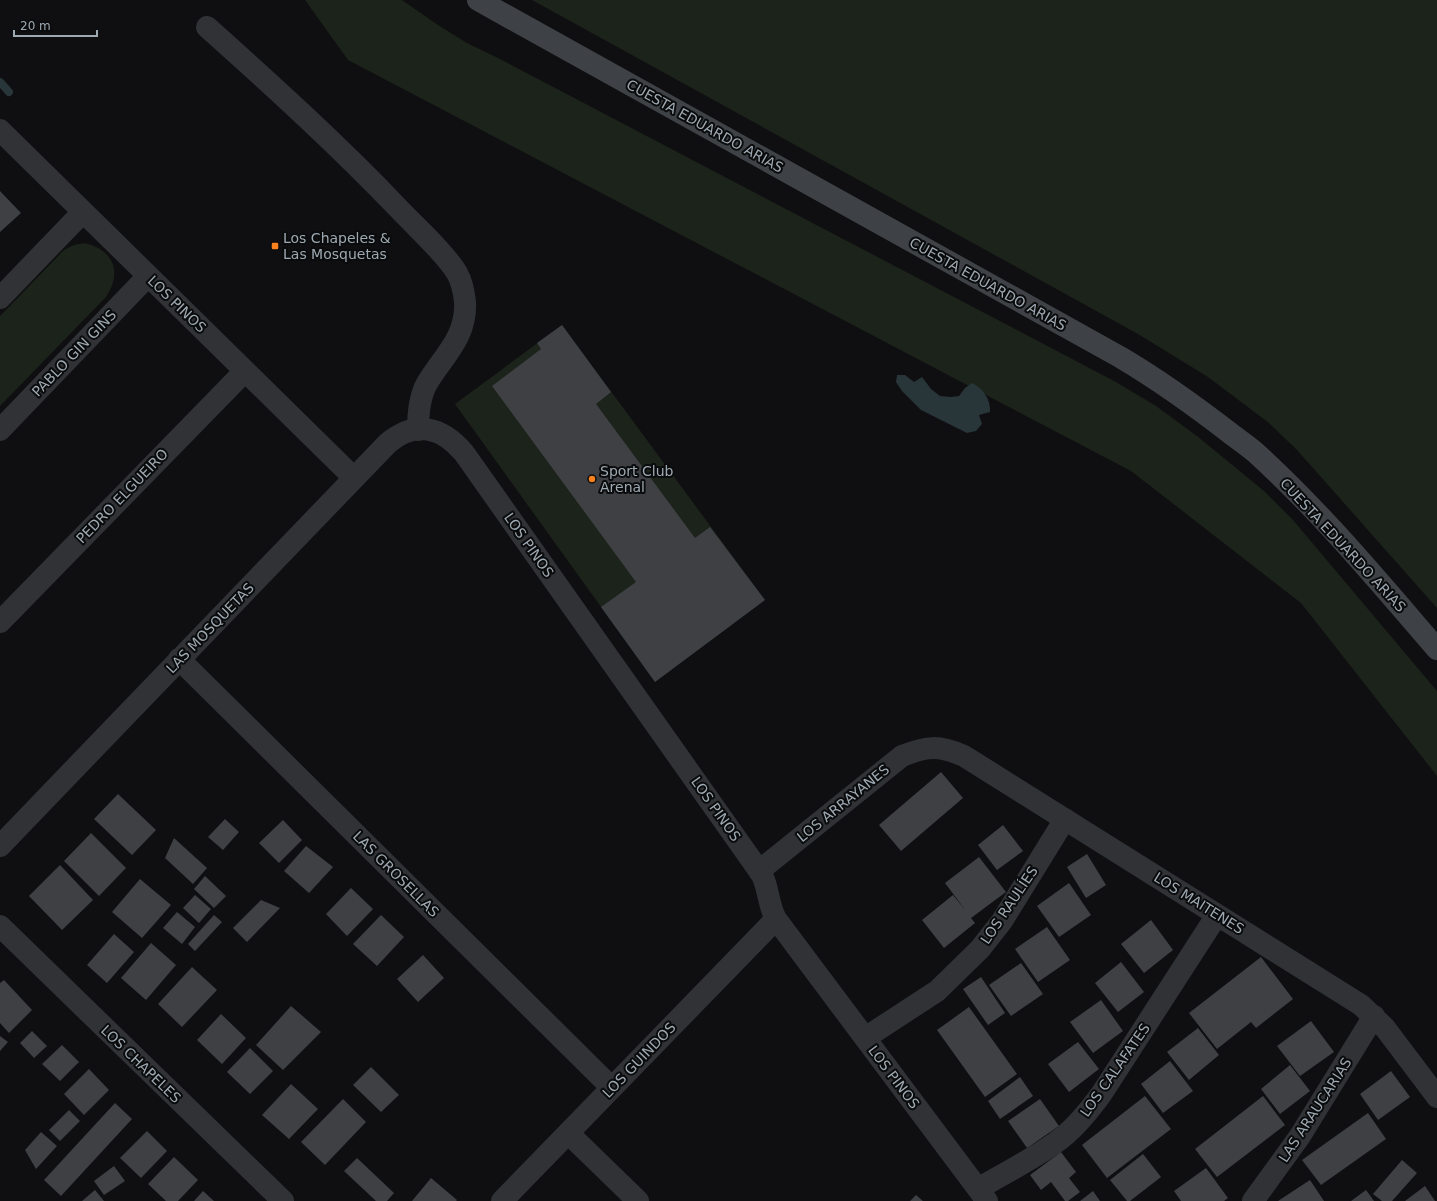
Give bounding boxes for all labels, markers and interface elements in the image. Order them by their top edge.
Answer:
scale bar [14,12,97,38]
text: 20 m [20,19,51,33]
street label: CUESTA EDUARDO ARIAS [624,76,786,176]
place label: Los Chapeles & Las Mosquetas [283,230,391,262]
street label: CUESTA EDUARDO ARIAS [907,234,1069,334]
marker: Los Chapeles & Las Mosquetas [270,241,280,251]
street label: LOS PINOS [145,272,209,336]
street label: PABLO GIN GINS [29,306,119,399]
street label: PEDRO ELGUEIRO [73,446,171,546]
place label: Sport Club Arenal [600,463,674,495]
marker: Sport Club Arenal [587,474,597,484]
street label: CUESTA EDUARDO ARIAS [1277,475,1409,615]
street label: LOS PINOS [501,510,557,580]
street label: LAS MOSQUETAS [163,580,257,676]
street label: LOS ARRAYANES [794,761,892,845]
street label: LOS PINOS [688,774,744,844]
street label: LAS GROSELLAS [350,828,442,920]
street label: LOS RAULÍES [977,863,1041,947]
street label: LOS MAITENES [1151,869,1247,937]
street label: LOS GUINDOS [599,1019,679,1101]
street label: LOS CALAFATES [1077,1020,1153,1120]
street label: LOS CHAPELES [98,1022,184,1106]
street label: LOS PINOS [865,1042,923,1112]
street label: LAS ARAUCARIAS [1275,1055,1355,1165]

